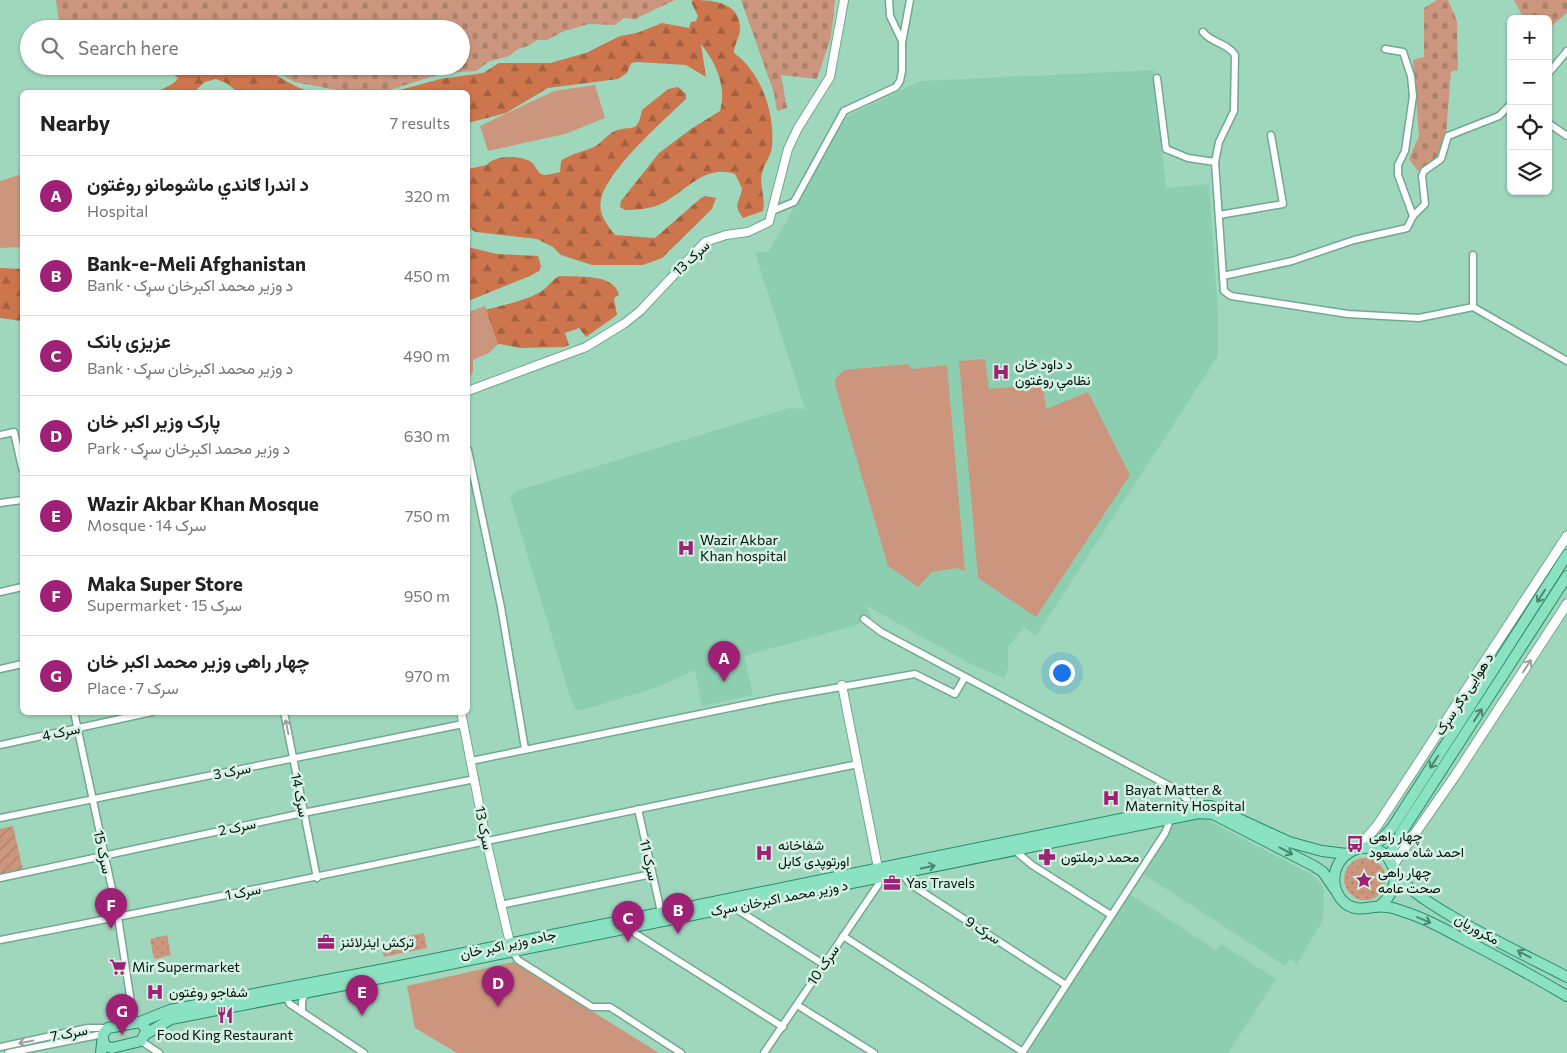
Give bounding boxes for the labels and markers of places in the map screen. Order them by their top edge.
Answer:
place label: د داود خان نظامي روغتون [1015,355,1090,392]
hospital icon: د داود خان نظامي روغتون [991,362,1011,382]
place label: Wazir Akbar Khan hospital [700,531,787,564]
hospital icon: Wazir Akbar Khan hospital [676,538,696,558]
pin: A [708,641,740,682]
place label: Bayat Matter & Maternity Hospital [1125,781,1245,814]
hospital icon: Bayat Matter & Maternity Hospital [1101,788,1121,808]
place label: چهار راهی احمد شاه مسعود [1369,827,1464,861]
bus stop icon: چهار راهی احمد شاه مسعود [1345,834,1365,854]
place label: شفاخانه اورتوپدی کابل [778,836,850,871]
hospital icon: شفاخانه اورتوپدی کابل [754,843,774,863]
pharmacy icon: محمد درملتون [1037,847,1057,867]
place label: محمد درملتون [1061,848,1139,866]
place label: چهار راهی صحت عامه [1378,863,1441,896]
place icon: چهار راهی صحت عامه [1354,870,1374,890]
office icon: Yas Travels [882,873,902,893]
place label: Yas Travels [906,874,975,891]
pin: F [95,888,127,929]
pin: B [662,893,694,934]
pin: C [612,901,644,942]
office icon: ترکش ایئرلائنز [316,932,336,952]
place label: ترکش ایئرلائنز [339,933,414,951]
supermarket icon: Mir Supermarket [108,957,128,977]
place label: Mir Supermarket [132,958,240,975]
pin: D [482,966,514,1007]
pin: E [346,975,378,1016]
hospital icon: شفاجو روغتون [145,982,165,1002]
place label: شفاجو روغتون [169,983,248,1001]
pin: G [106,994,138,1035]
restaurant icon: Food King Restaurant [215,1005,235,1025]
place label: Food King Restaurant [157,1026,294,1043]

